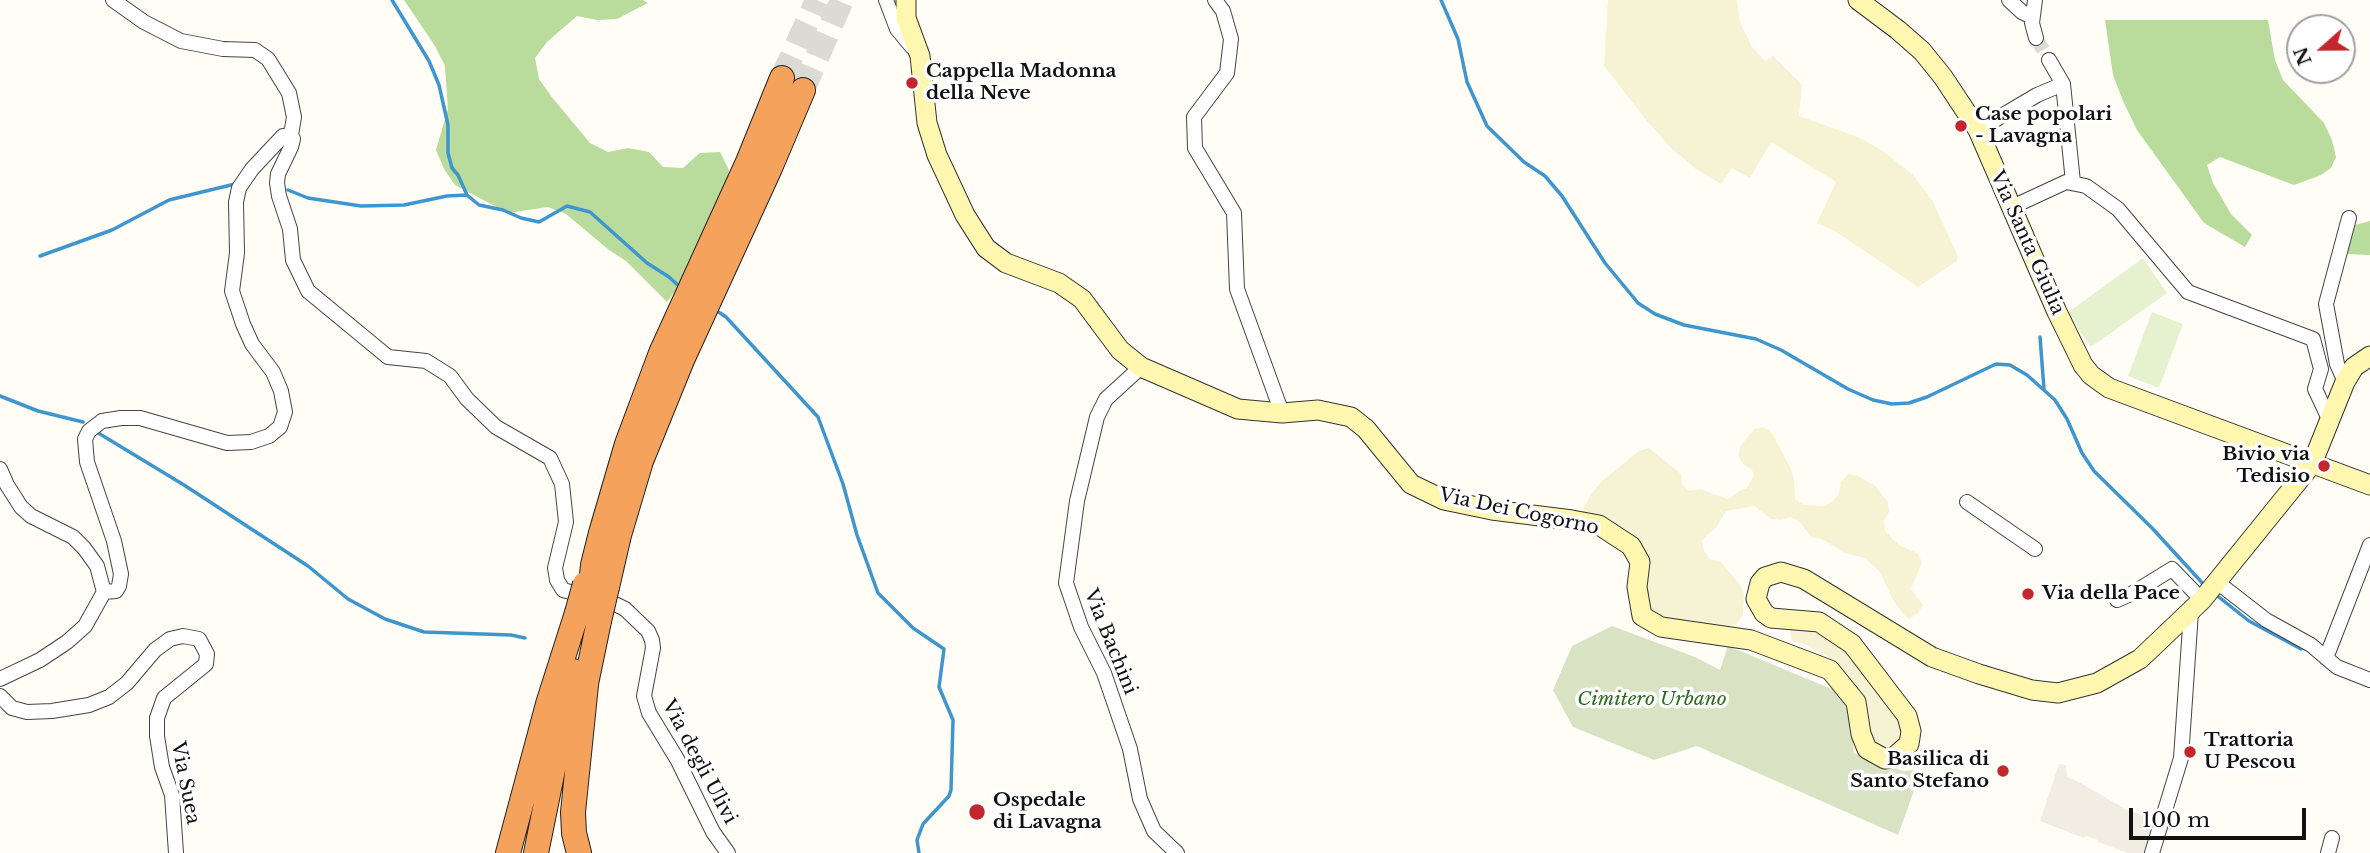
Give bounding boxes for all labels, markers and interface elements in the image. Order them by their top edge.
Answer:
north arrow [2286,14,2356,84]
text: N [2289,44,2317,68]
place label: Cappella Madonna della Neve [926,61,1117,105]
marker: Cappella Madonna della Neve [904,75,920,91]
place label: Case popolari - Lavagna [1975,104,2112,148]
marker: Case popolari - Lavagna [1953,118,1969,134]
street label: Via Santa Giulia [1985,168,2069,318]
place label: Bivio via Tedisio [2222,444,2310,488]
marker: Bivio via Tedisio [2316,458,2332,474]
street label: Via Dei Cogorno [1437,484,1601,540]
place label: Via della Pace [2042,583,2180,605]
street label: Via Bachini [1079,586,1141,698]
marker: Via della Pace [2020,586,2036,602]
park label: Cimitero Urbano [1577,689,1727,711]
street label: Via degli Ulivi [657,696,741,828]
place label: Trattoria U Pescou [2204,730,2296,774]
street label: Via Suea [166,740,204,826]
marker: Trattoria U Pescou [2182,744,2198,760]
place label: Basilica di Santo Stefano [1850,749,1989,793]
marker: Basilica di Santo Stefano [1995,763,2011,779]
place label: Ospedale di Lavagna [993,790,1102,834]
scale bar [2132,794,2309,838]
marker: Ospedale di Lavagna [967,802,987,822]
text: 100 m [2142,807,2210,833]

